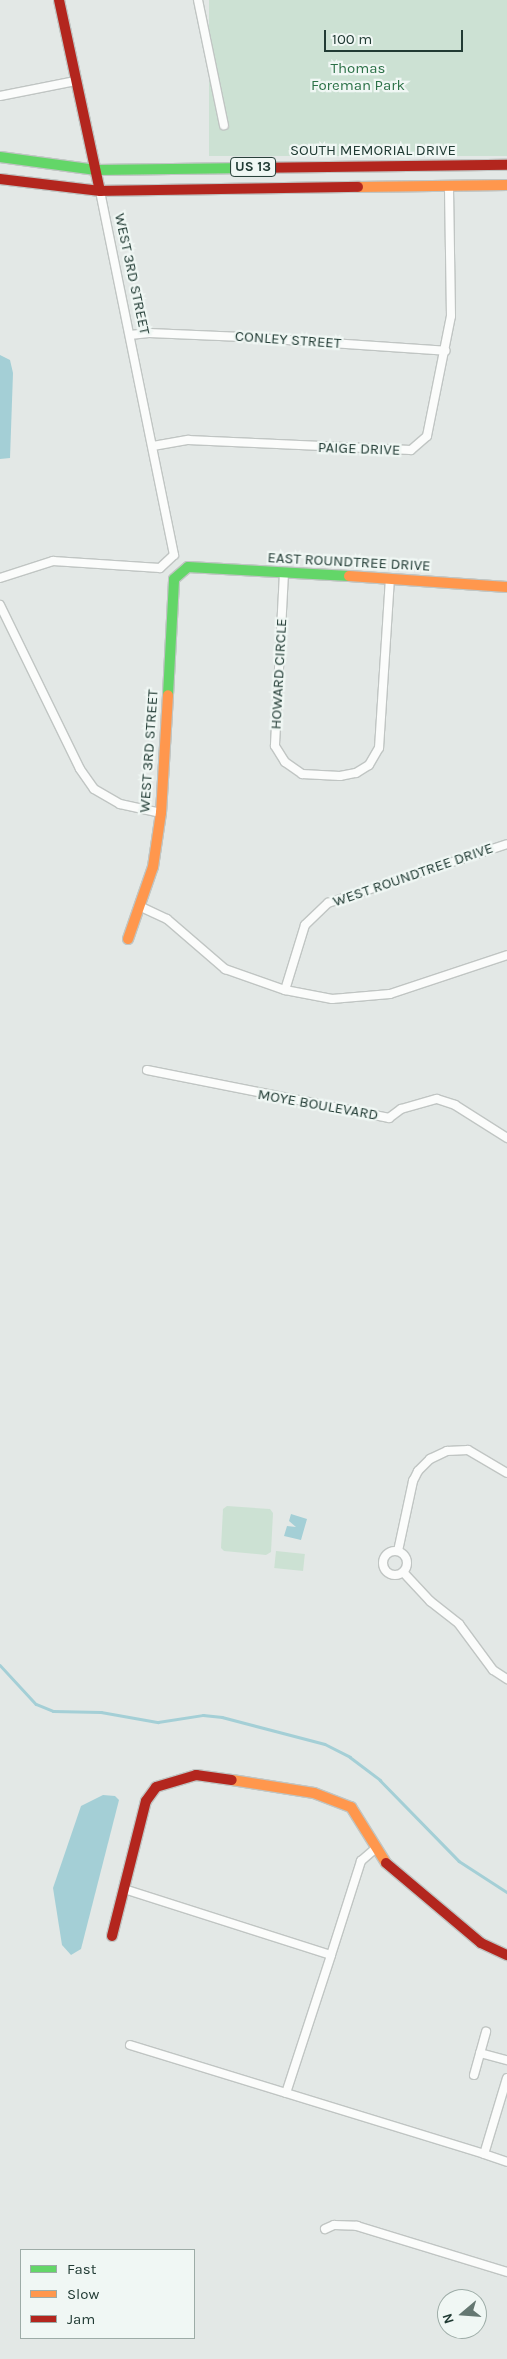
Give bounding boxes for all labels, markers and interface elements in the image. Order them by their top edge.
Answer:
scale bar [327,20,466,52]
text: 100 m [332,30,372,48]
park label: Thomas Foreman Park [311,59,405,94]
street label: SOUTH MEMORIAL DRIVE [290,142,456,160]
road number: US 13 [229,156,277,178]
street label: WEST 3RD STREET [110,212,154,336]
street label: CONLEY STREET [234,327,342,353]
street label: PAIGE DRIVE [318,439,400,459]
street label: EAST ROUNDTREE DRIVE [267,549,431,575]
street label: HOWARD CIRCLE [267,618,291,730]
street label: WEST 3RD STREET [136,689,162,813]
street label: WEST ROUNDTREE DRIVE [331,839,495,911]
street label: MOYE BOULEVARD [256,1086,380,1124]
legend [20,2249,195,2339]
text: Fast [67,2260,96,2278]
text: Slow [67,2285,99,2303]
north arrow [437,2289,487,2339]
text: Jam [67,2310,95,2328]
text: N [439,2311,458,2326]

